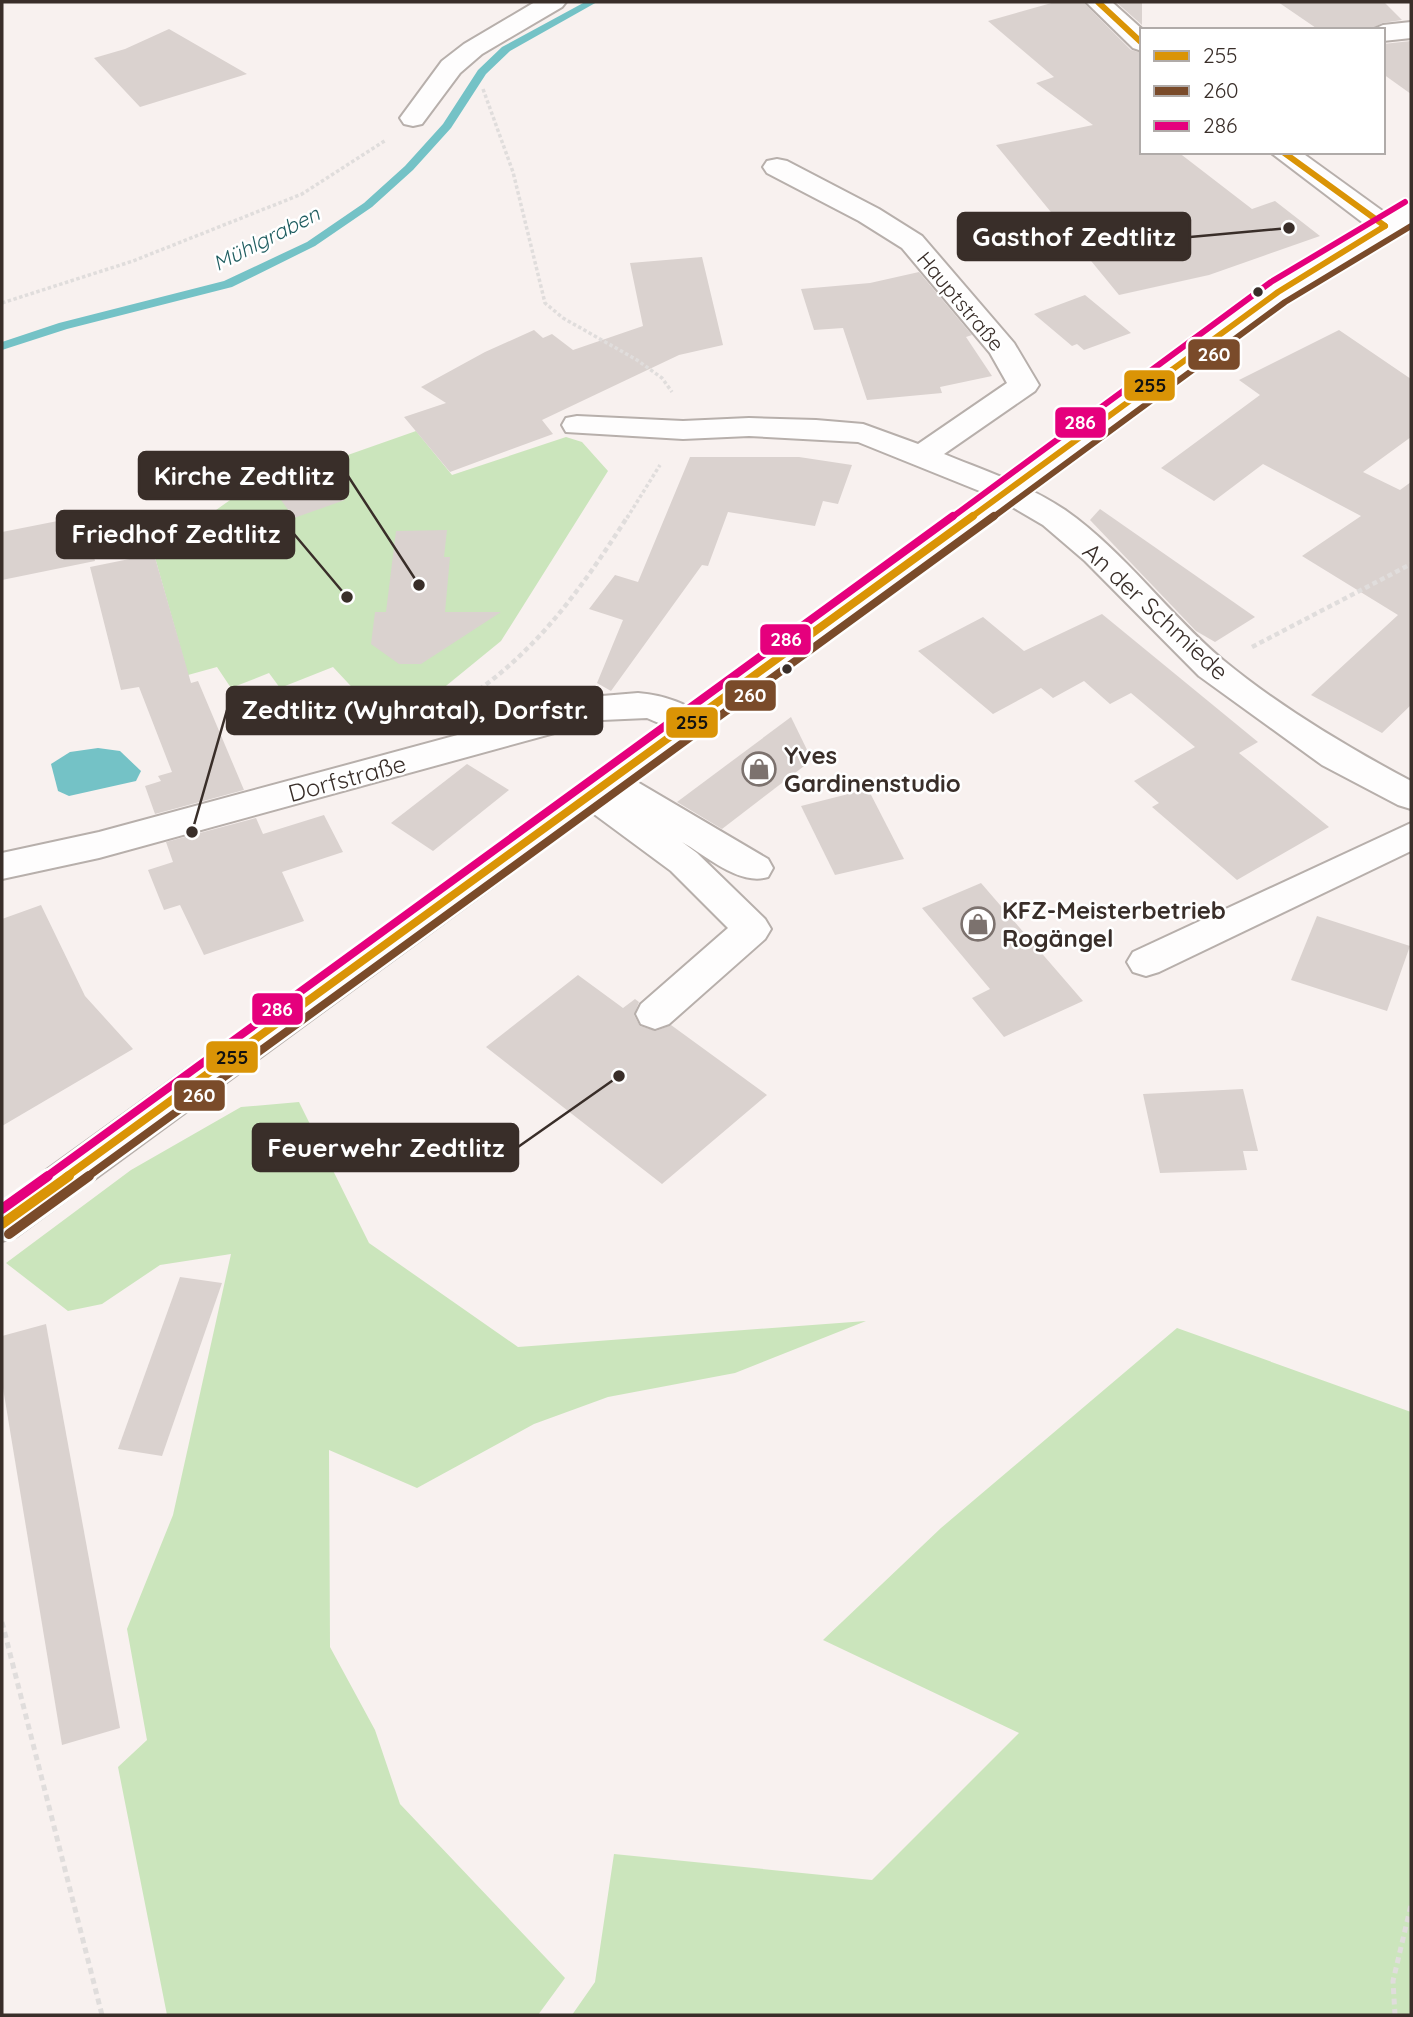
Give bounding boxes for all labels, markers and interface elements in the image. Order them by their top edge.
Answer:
legend [1140,28,1385,154]
text: 255 [1203,42,1238,68]
text: 260 [1203,77,1238,103]
text: 286 [1203,112,1237,138]
water label: Mühlgraben [208,200,324,276]
callout: Gasthof Zedtlitz [958,213,1190,260]
text: Gasthof Zedtlitz [972,220,1176,253]
street label: Hauptstraße [912,246,1010,356]
unlabelled marker [1251,285,1265,299]
line badge: 260 [1187,338,1241,371]
text: 260 [1198,342,1230,366]
line badge: 255 [1123,369,1176,402]
text: 255 [1134,373,1166,397]
line badge: 286 [1054,406,1107,439]
text: 286 [1064,410,1096,434]
callout: Kirche Zedtlitz [139,452,348,499]
text: Kirche Zedtlitz [154,459,335,492]
callout: Friedhof Zedtlitz [57,511,294,558]
text: Friedhof Zedtlitz [72,517,281,550]
street label: An der Schmiede [1077,536,1235,686]
line badge: 286 [759,623,812,656]
text: 286 [770,627,802,651]
unlabelled marker [780,662,794,676]
line badge: 260 [724,679,777,712]
text: 260 [734,683,766,707]
callout: Zedtlitz (Wyhratal), Dorfstr. [227,687,602,734]
text: Zedtlitz (Wyhratal), Dorfstr. [241,693,589,726]
line badge: 255 [665,706,719,739]
text: 255 [676,710,708,734]
place label: Yves Gardinenstudio [784,740,961,798]
street label: Dorfstraße [285,748,409,808]
shop icon: Yves Gardinenstudio [740,750,778,788]
place label: KFZ-Meisterbetrieb Rogängel [1002,895,1226,953]
shop icon: KFZ-Meisterbetrieb Rogängel [959,905,997,943]
line badge: 286 [251,992,304,1026]
text: 286 [261,997,293,1021]
line badge: 255 [205,1040,259,1074]
text: 255 [216,1045,248,1069]
line badge: 260 [173,1079,226,1112]
text: 260 [183,1083,215,1107]
callout: Feuerwehr Zedtlitz [253,1124,518,1171]
text: Feuerwehr Zedtlitz [267,1131,505,1164]

